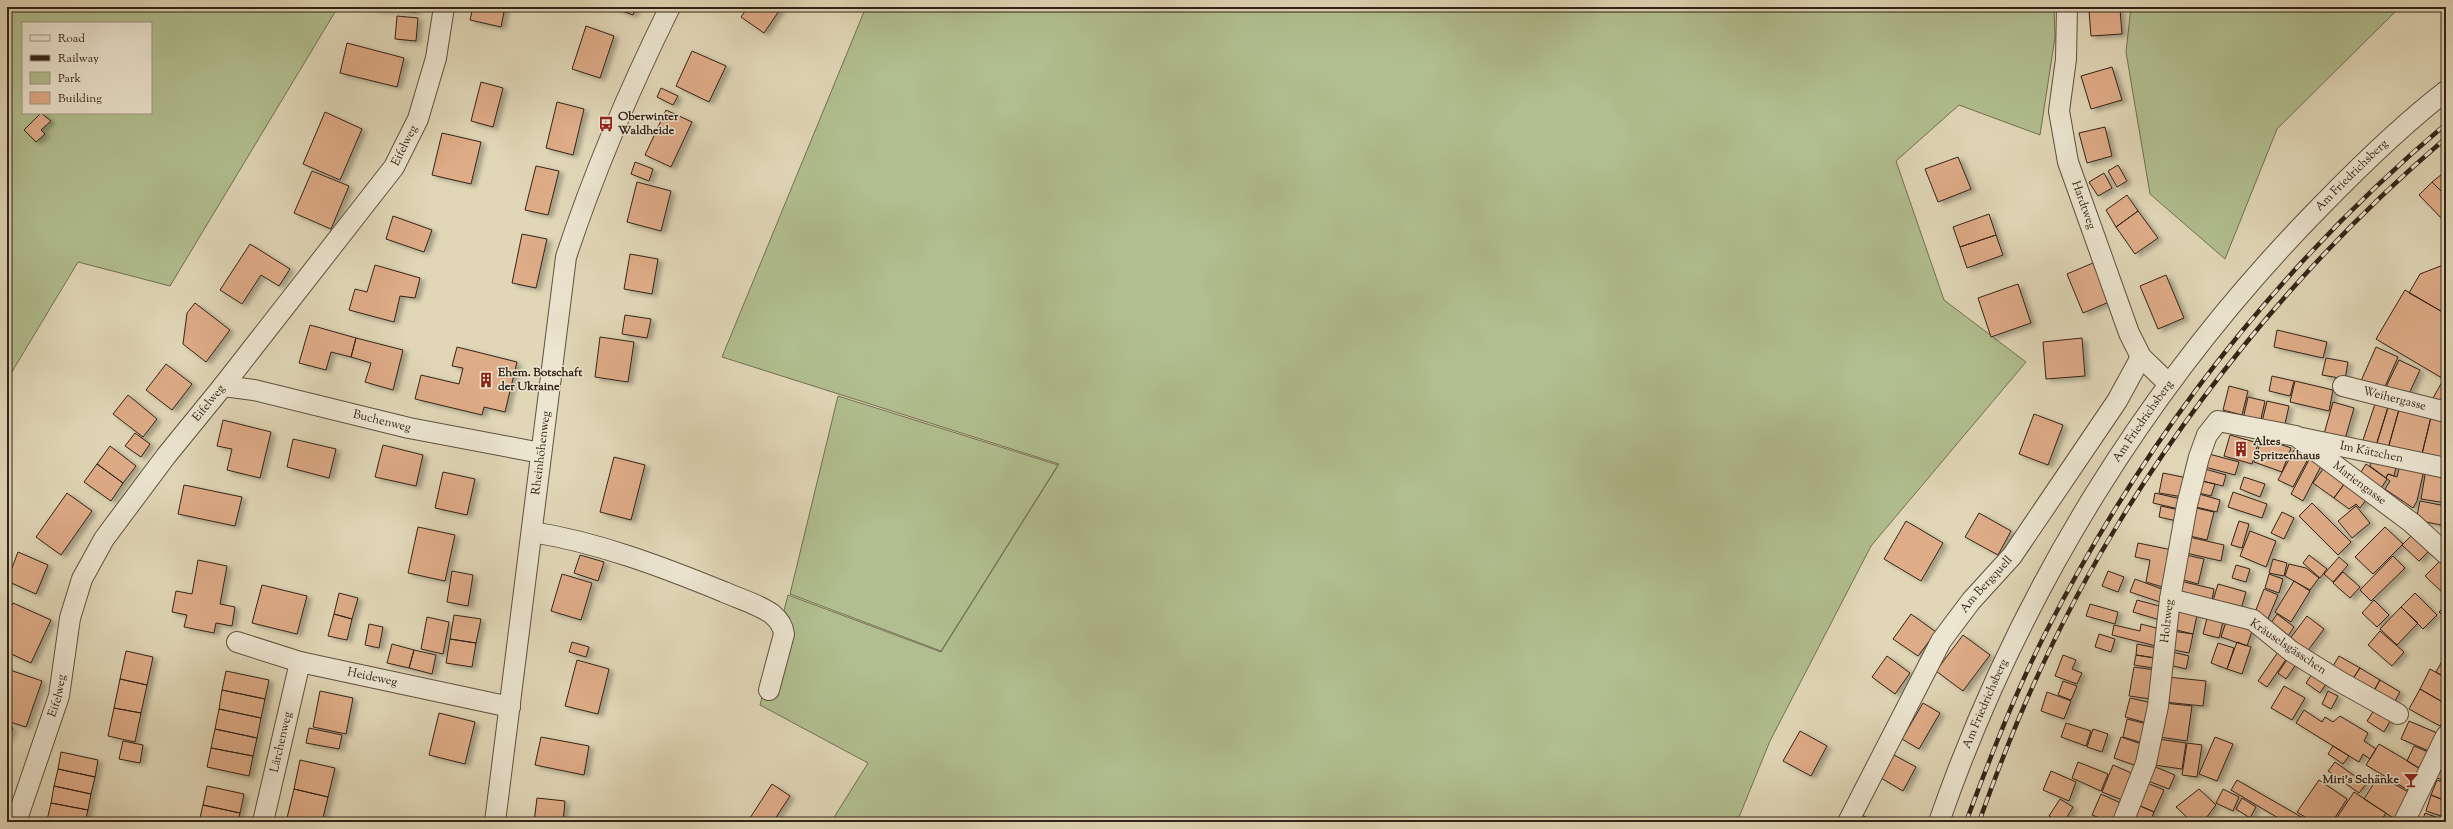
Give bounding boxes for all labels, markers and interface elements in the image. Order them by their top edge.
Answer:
legend [22,22,152,114]
text: Road [58,30,85,48]
text: Railway [58,50,99,68]
text: Park [58,70,81,88]
text: Building [58,90,102,108]
place label: Oberwinter Waldheide [617,108,679,140]
bus stop icon: Oberwinter Waldheide [597,115,615,133]
street label: Eifelweg [387,122,423,169]
street label: Am Friedrichsberg [2311,135,2392,216]
street label: Hardtweg [2066,178,2100,232]
place label: Ehem. Botschaft der Ukraine [497,364,583,396]
building icon: Ehem. Botschaft der Ukraine [477,371,495,389]
street label: Am Friedrichsberg [2108,377,2178,466]
street label: Eifelweg [188,381,230,426]
street label: Weihergasse [2361,382,2428,416]
street label: Buchenweg [351,406,413,437]
street label: Rheinhöhenweg [527,410,556,496]
place label: Altes Spritzenhaus [2252,433,2320,465]
street label: Im Kätzchen [2338,437,2405,468]
building icon: Altes Spritzenhaus [2232,440,2250,458]
street label: Mariengasse [2329,457,2390,510]
street label: Am Bergquell [1956,551,2017,617]
street label: Holzweg [2156,598,2179,644]
street label: Kräuselsgässchen [2246,615,2330,679]
street label: Am Friedrichsberg [1958,656,2013,752]
street label: Heideweg [346,663,399,692]
street label: Eifelweg [43,673,71,720]
street label: Lärchenweg [266,710,297,774]
place label: Miri's Schänke [2322,771,2399,789]
bar icon: Miri's Schänke [2402,771,2420,789]

